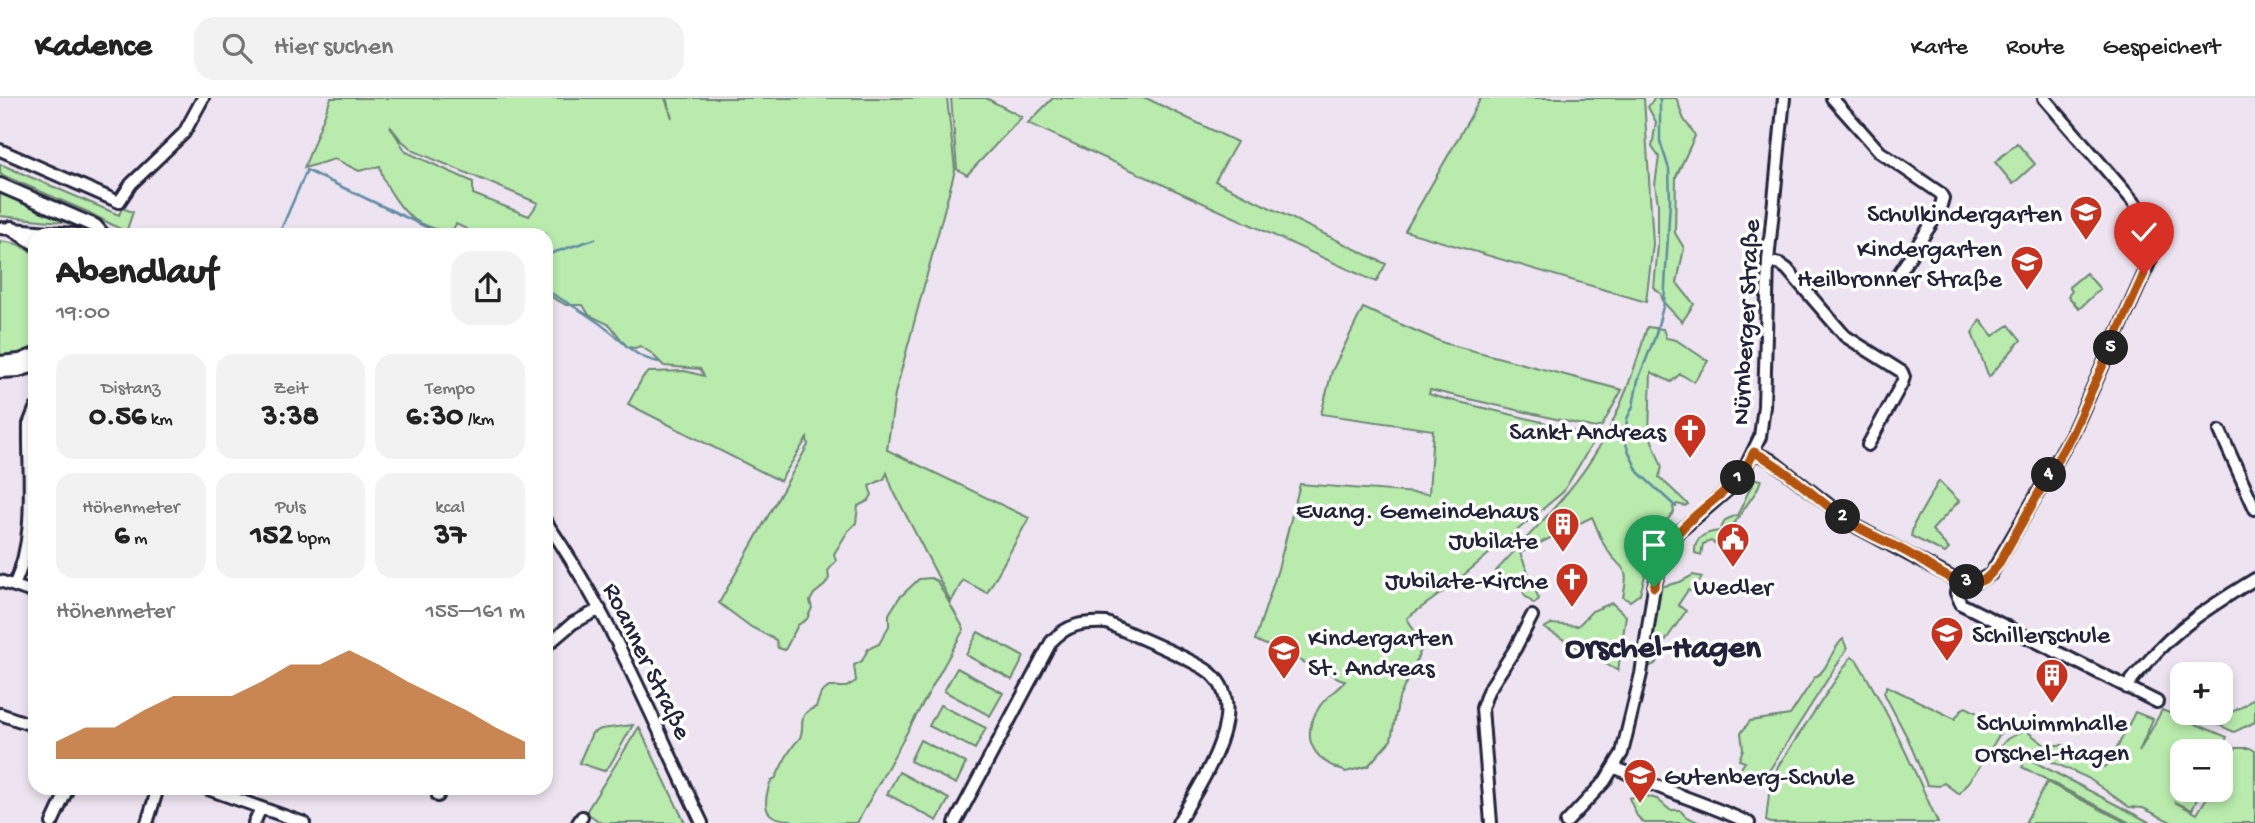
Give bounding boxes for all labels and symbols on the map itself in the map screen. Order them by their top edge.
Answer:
school or university icon: Schulkindergarten [2067,193,2105,242]
place label: Schulkindergarten [1867,201,2063,232]
pin [2114,202,2174,274]
street label: Nürnberger Straße [1728,218,1769,426]
place label: Kindergarten Heilbronner Straße [1797,236,2003,297]
school or university icon: Kindergarten Heilbronner Straße [2008,243,2046,292]
pin: 5 [2094,330,2128,366]
church icon: Sankt Andreas [1671,411,1709,460]
place label: Sankt Andreas [1509,419,1667,450]
pin: 4 [2032,458,2066,492]
pin: 1 [1720,460,1756,496]
place label: Evang. Gemeindehaus Jubilate [1296,498,1539,559]
pin: 2 [1826,500,1860,534]
building icon: Evang. Gemeindehaus Jubilate [1544,505,1582,554]
pin [1624,515,1684,587]
public building icon: Wedler [1714,520,1752,569]
church icon: Jubilate-Kirche [1553,560,1591,609]
pin: 3 [1950,564,1984,600]
place label: Jubilate-Kirche [1385,568,1549,599]
place label: Wedler [1693,574,1775,605]
street label: Roanner Straße [594,579,697,746]
school or university icon: Schillerschule [1928,614,1966,663]
place label: Schillerschule [1972,622,2111,653]
place label: Kindergarten St. Andreas [1308,625,1454,686]
district label: Orschel-Hagen [1565,631,1761,669]
school or university icon: Kindergarten St. Andreas [1265,632,1303,681]
building icon: Schwimmhalle Orschel-Hagen [2033,656,2071,705]
place label: Schwimmhalle Orschel-Hagen [1975,710,2130,771]
school or university icon: Gutenberg-Schule [1621,756,1659,805]
place label: Gutenberg-Schule [1664,764,1855,795]

